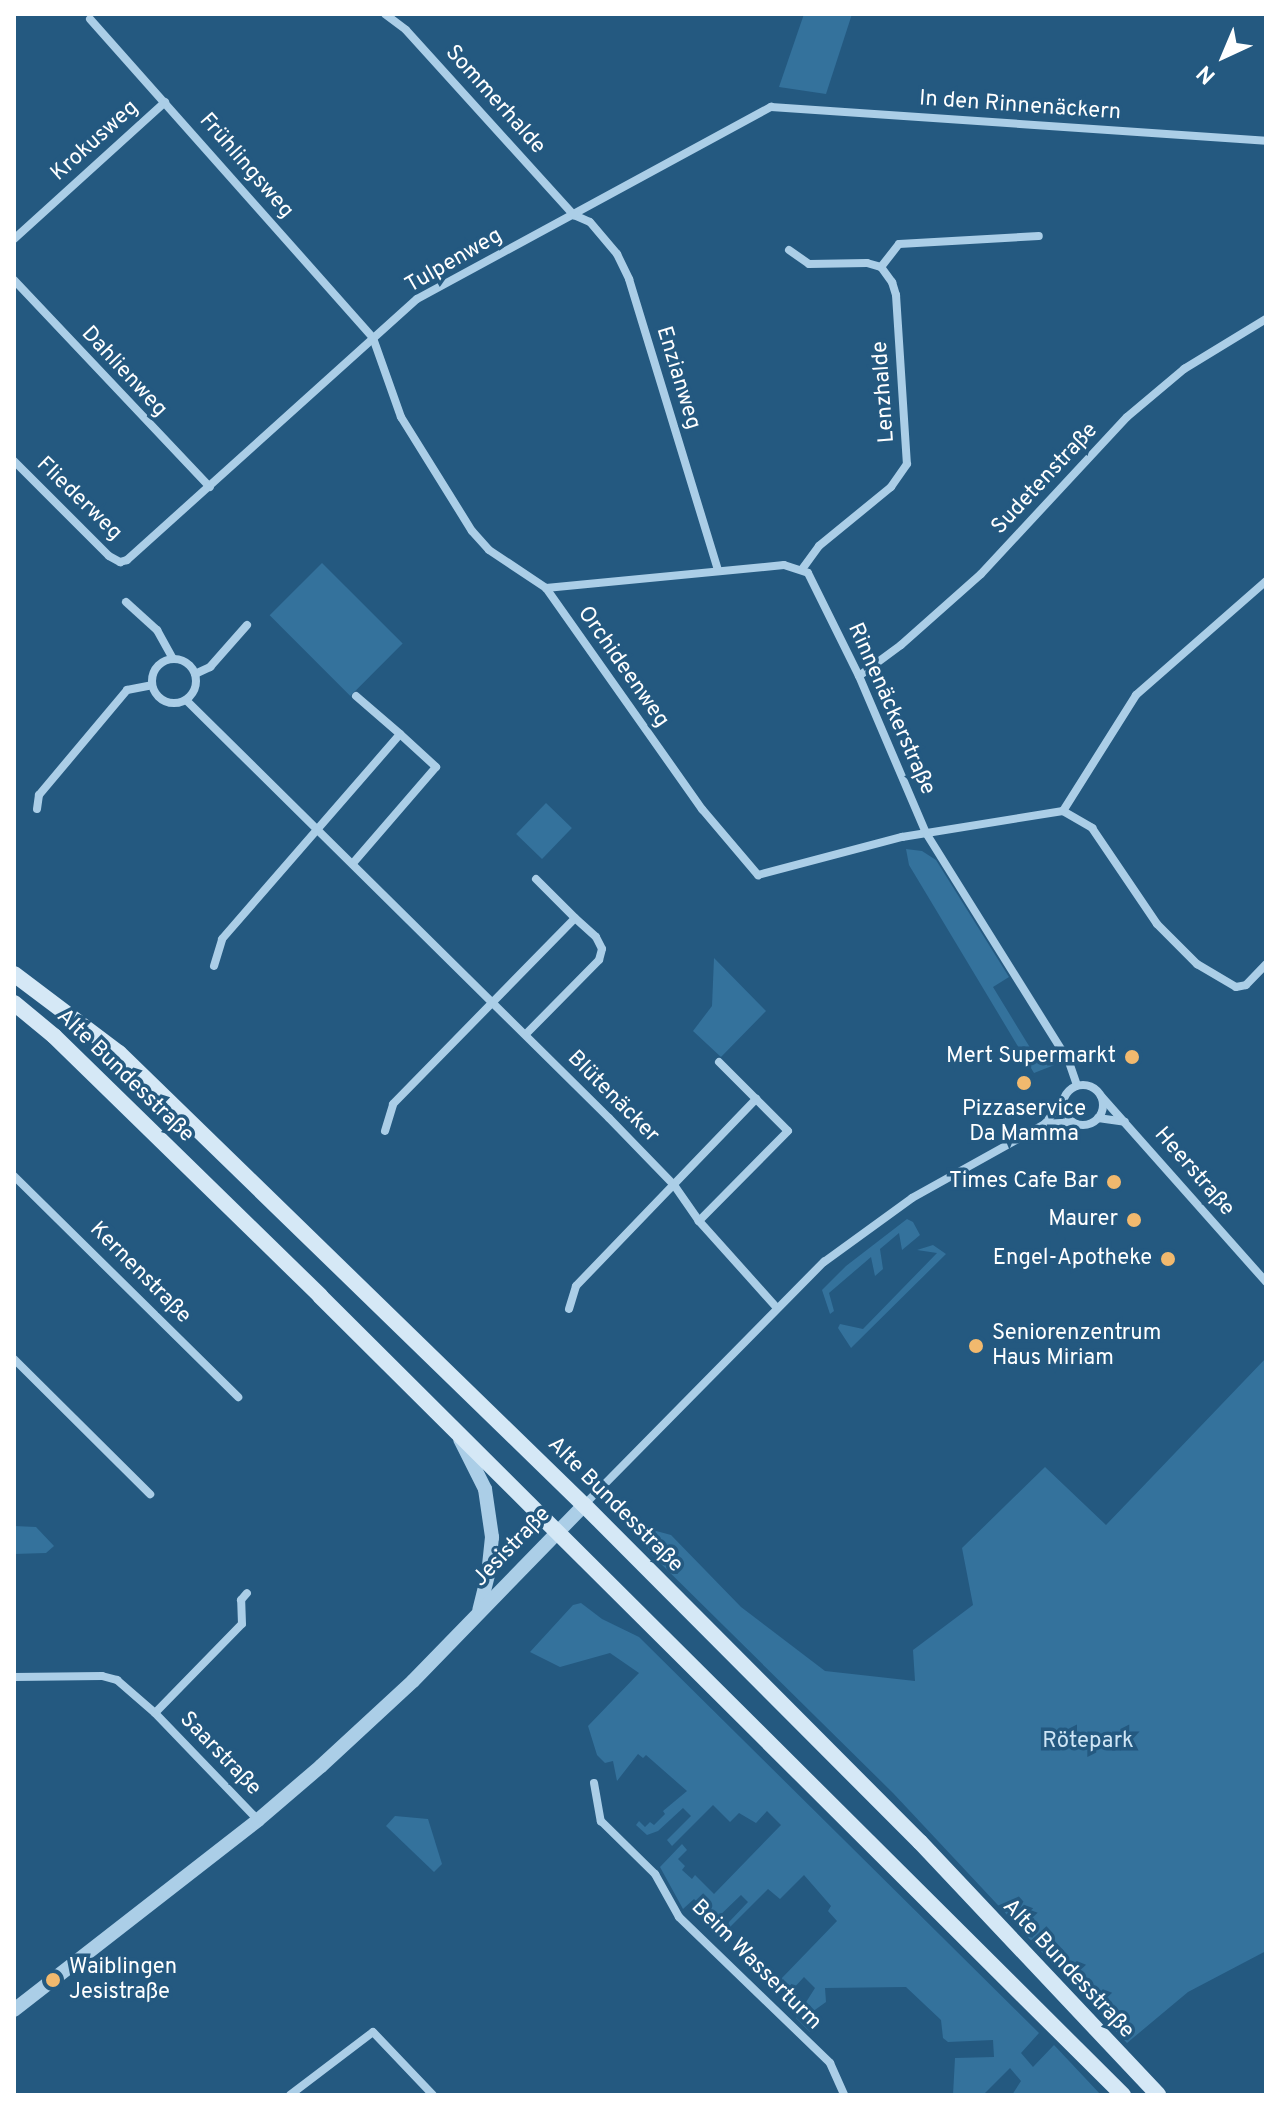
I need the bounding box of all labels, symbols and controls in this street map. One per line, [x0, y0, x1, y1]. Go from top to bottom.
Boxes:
north arrow [1184, 16, 1264, 96]
street label: Sommerhalde [439, 40, 551, 160]
text: N [1192, 58, 1222, 89]
street label: In den Rinnenäckern [918, 86, 1122, 126]
street label: Krokusweg [46, 95, 144, 187]
street label: Frühlingsweg [193, 108, 299, 224]
street label: Tulpenweg [401, 223, 507, 299]
street label: Dahlienweg [75, 321, 173, 423]
street label: Enzianweg [650, 323, 706, 433]
street label: Lenzhalde [867, 340, 901, 444]
street label: Sudetenstraße [987, 418, 1103, 540]
street label: Fliederweg [31, 452, 127, 546]
street label: Orchideenweg [571, 601, 675, 733]
street label: Rinnenäckerstraße [841, 619, 941, 799]
street label: Alte Bundesstraße [51, 1004, 199, 1148]
place label: Mert Supermarkt [946, 1044, 1116, 1070]
street label: Blütenäcker [561, 1045, 665, 1149]
marker: Mert Supermarkt [1123, 1048, 1141, 1066]
marker: Pizzaservice Da Mamma [1015, 1074, 1033, 1092]
place label: Pizzaservice Da Mamma [962, 1096, 1086, 1148]
street label: Heerstraße [1148, 1122, 1240, 1222]
place label: Times Cafe Bar [949, 1169, 1098, 1195]
marker: Times Cafe Bar [1105, 1173, 1123, 1191]
place label: Maurer [1048, 1207, 1118, 1233]
marker: Maurer [1125, 1211, 1143, 1229]
street label: Kernenstraße [84, 1217, 196, 1329]
place label: Engel-Apotheke [993, 1246, 1152, 1272]
marker: Engel-Apotheke [1159, 1250, 1177, 1268]
place label: Seniorenzentrum Haus Miriam [992, 1320, 1161, 1372]
marker: Seniorenzentrum Haus Miriam [967, 1337, 985, 1355]
street label: Alte Bundesstraße [542, 1432, 688, 1578]
street label: Jesistraße [468, 1502, 556, 1592]
street label: Saarstraße [174, 1707, 266, 1801]
park label: Rötepark [1042, 1729, 1134, 1755]
street label: Beim Wasserturm [685, 1894, 827, 2036]
street label: Alte Bundesstraße [997, 1894, 1139, 2044]
place label: Waiblingen Jesistraße [69, 1954, 177, 2006]
marker: Waiblingen Jesistraße [44, 1971, 62, 1989]

